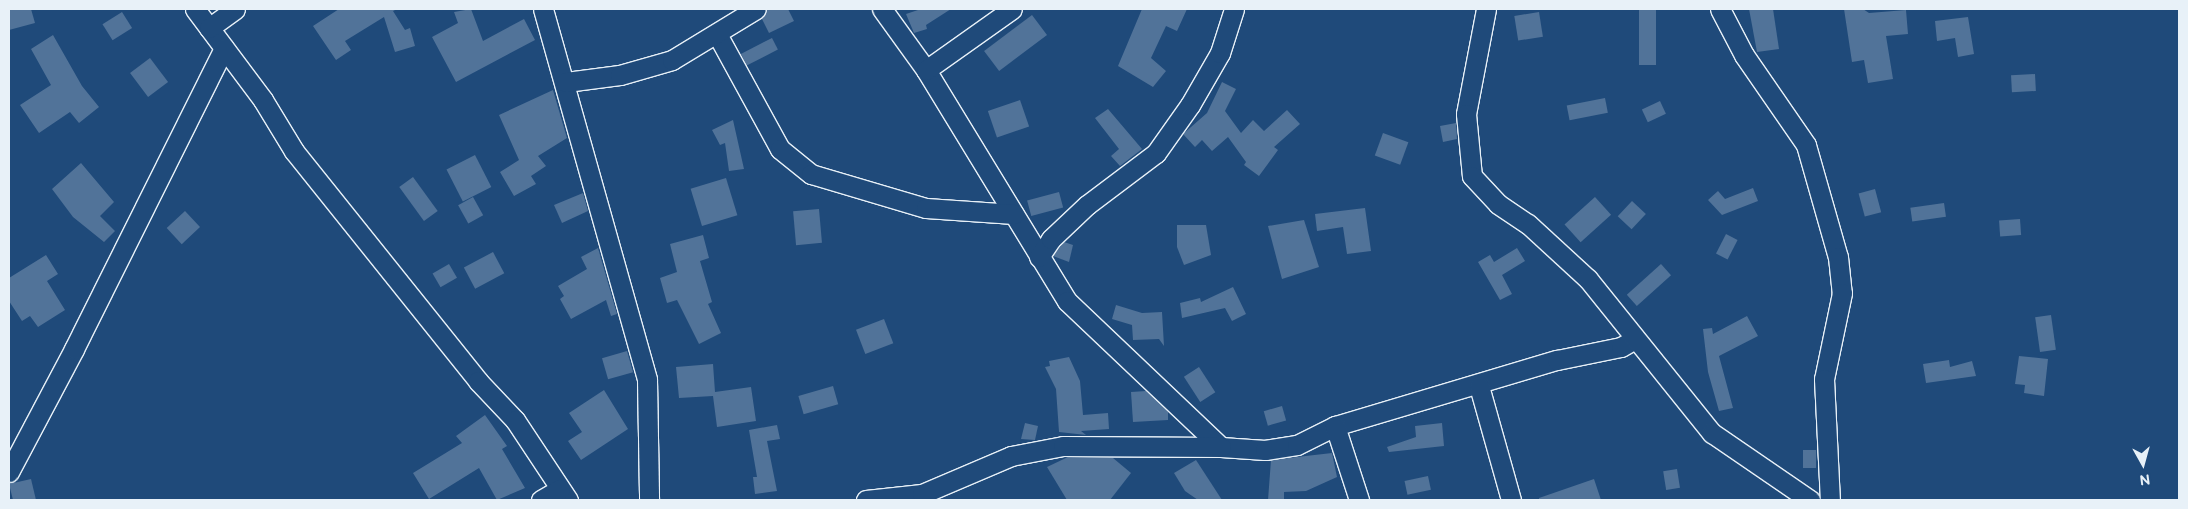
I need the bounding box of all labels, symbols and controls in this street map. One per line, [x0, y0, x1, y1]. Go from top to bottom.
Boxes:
north arrow [2118, 439, 2168, 489]
text: N [2139, 470, 2151, 488]

